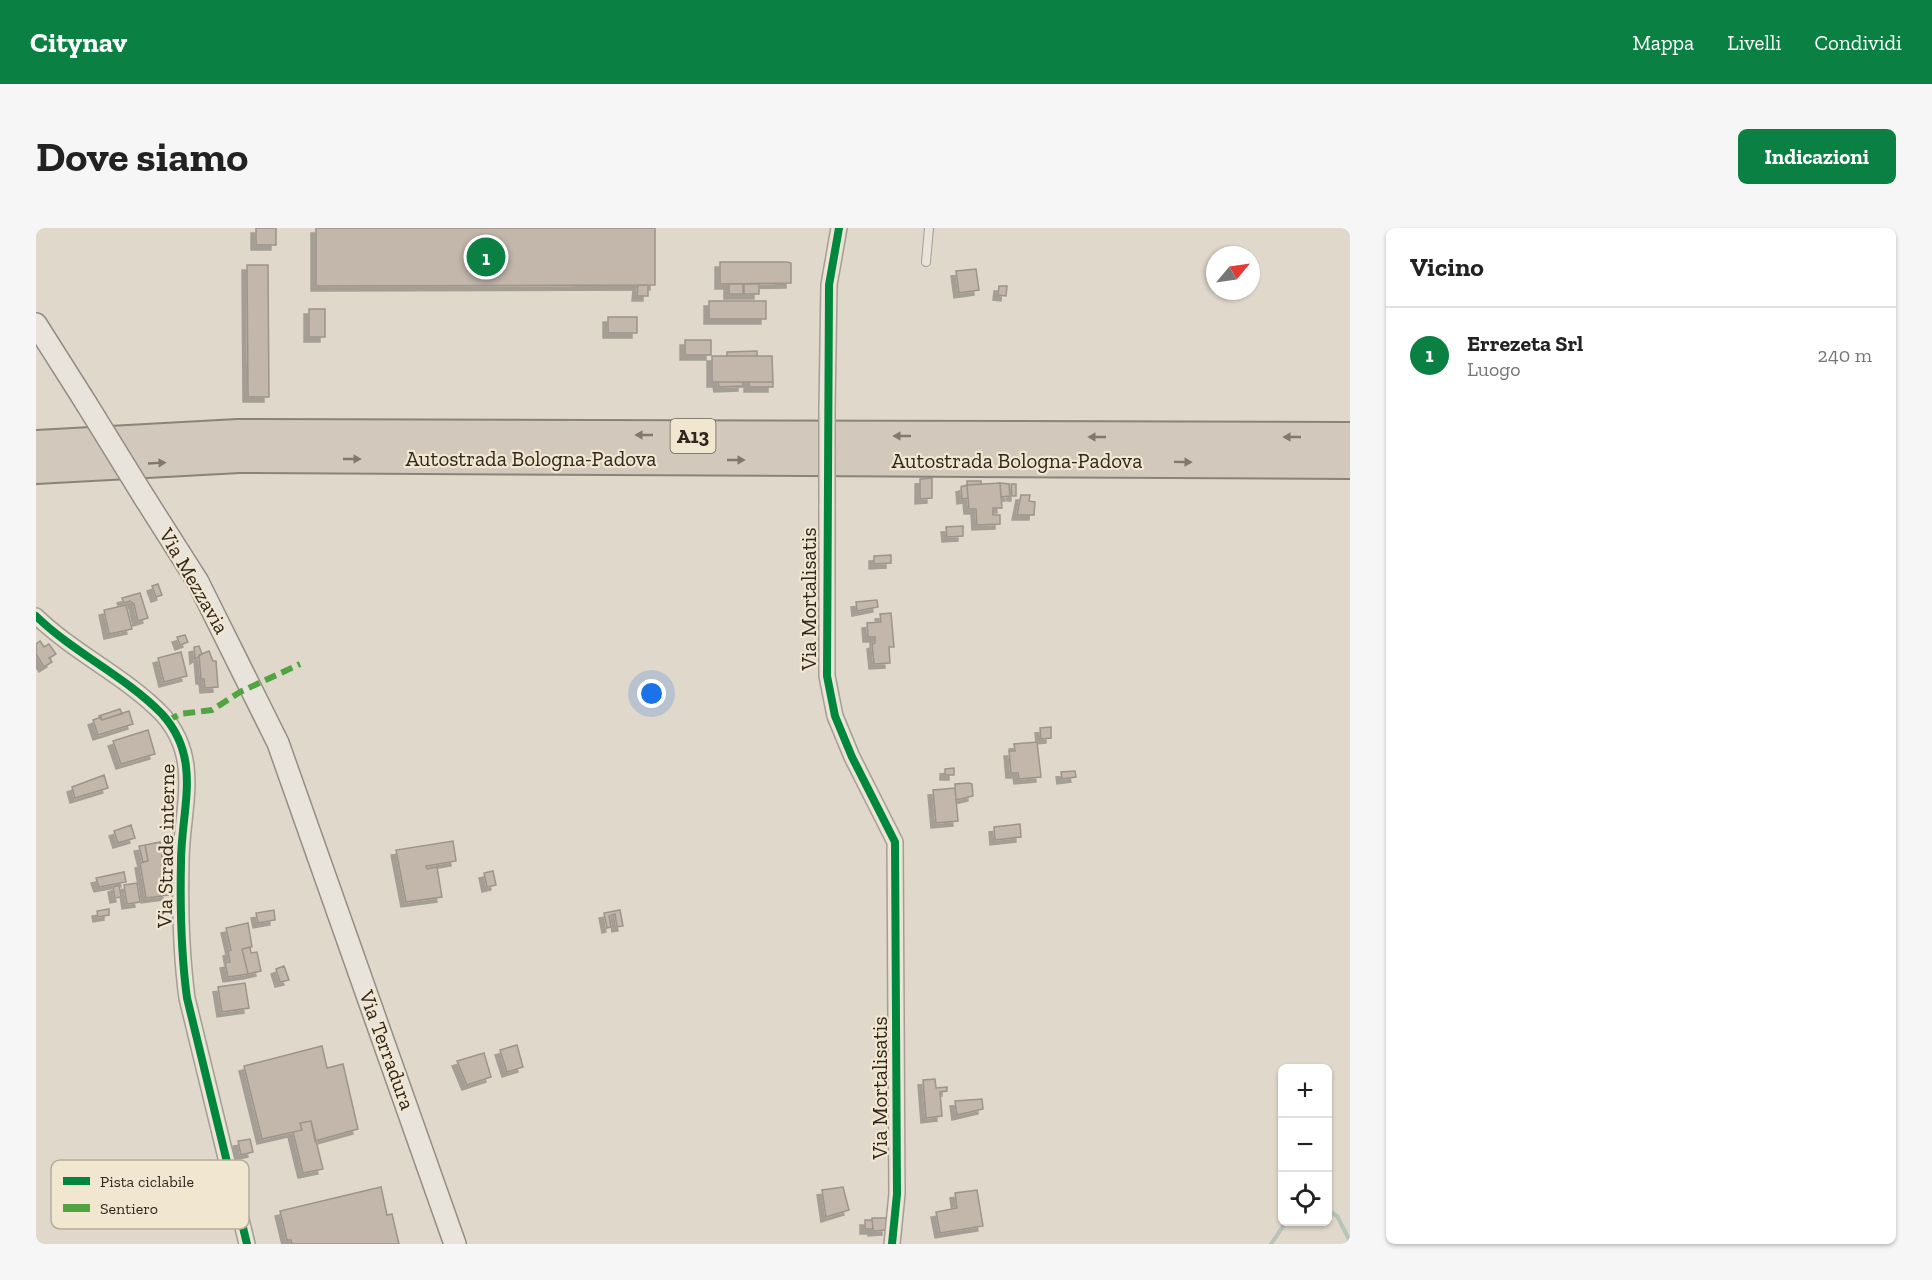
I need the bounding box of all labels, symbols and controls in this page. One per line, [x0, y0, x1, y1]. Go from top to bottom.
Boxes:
text: Citynav [30, 26, 127, 59]
text: Mappa [1632, 30, 1694, 55]
text: Livelli [1727, 30, 1782, 55]
text: Condividi [1815, 30, 1902, 55]
button: Indicazioni [1738, 129, 1896, 184]
text: Dove siamo [36, 131, 248, 182]
pin: 1 [466, 234, 506, 279]
north arrow [1206, 246, 1260, 300]
text: Vicino [1410, 251, 1484, 283]
text: Errezeta Srl [1467, 330, 1583, 357]
text: 1 [1425, 343, 1434, 367]
text: 240 m [1818, 343, 1872, 367]
text: Luogo [1467, 357, 1520, 381]
road number: A13 [670, 419, 716, 453]
one-way arrow [634, 430, 653, 440]
one-way arrow [892, 431, 911, 441]
one-way arrow [1087, 432, 1106, 442]
one-way arrow [1282, 432, 1301, 442]
street label: Autostrada Bologna-Padova [406, 446, 656, 471]
street label: Autostrada Bologna-Padova [892, 448, 1142, 473]
one-way arrow [343, 454, 362, 464]
one-way arrow [727, 455, 746, 465]
one-way arrow [1174, 457, 1193, 467]
one-way arrow [148, 458, 167, 467]
street label: Via Mezzavia [154, 523, 235, 638]
street label: Via Mortalisatis [796, 527, 821, 672]
your location [637, 679, 666, 708]
street label: Via Strade interne [152, 763, 179, 929]
street label: Via Terradura [354, 986, 421, 1113]
street label: Via Mortalisatis [867, 1016, 892, 1161]
map controls [1278, 1064, 1332, 1226]
button: + [1278, 1064, 1332, 1118]
button: − [1278, 1118, 1332, 1172]
legend [51, 1160, 249, 1229]
text: Pista ciclabile [100, 1172, 194, 1191]
button: locate [1278, 1172, 1332, 1226]
text: Sentiero [100, 1199, 158, 1218]

